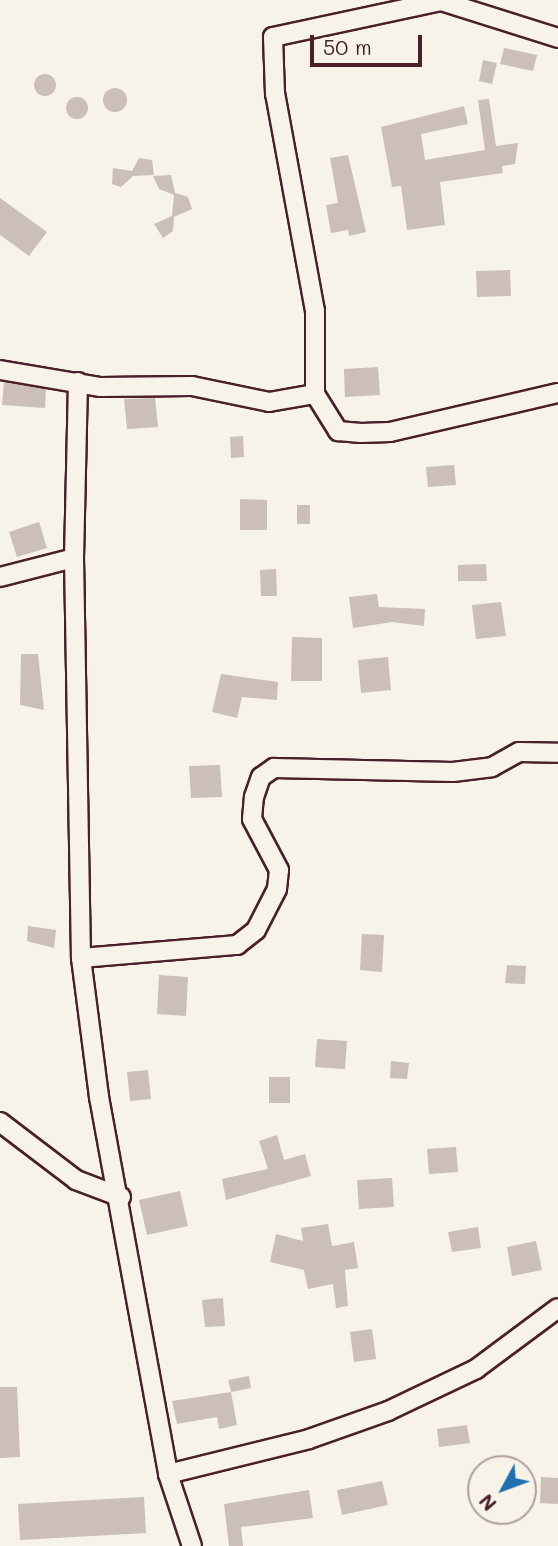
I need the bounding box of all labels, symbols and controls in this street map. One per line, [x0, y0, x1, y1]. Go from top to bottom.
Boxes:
scale bar [313, 21, 425, 65]
text: 50 m [323, 33, 372, 60]
north arrow [467, 1455, 537, 1525]
text: N [473, 1489, 501, 1516]

